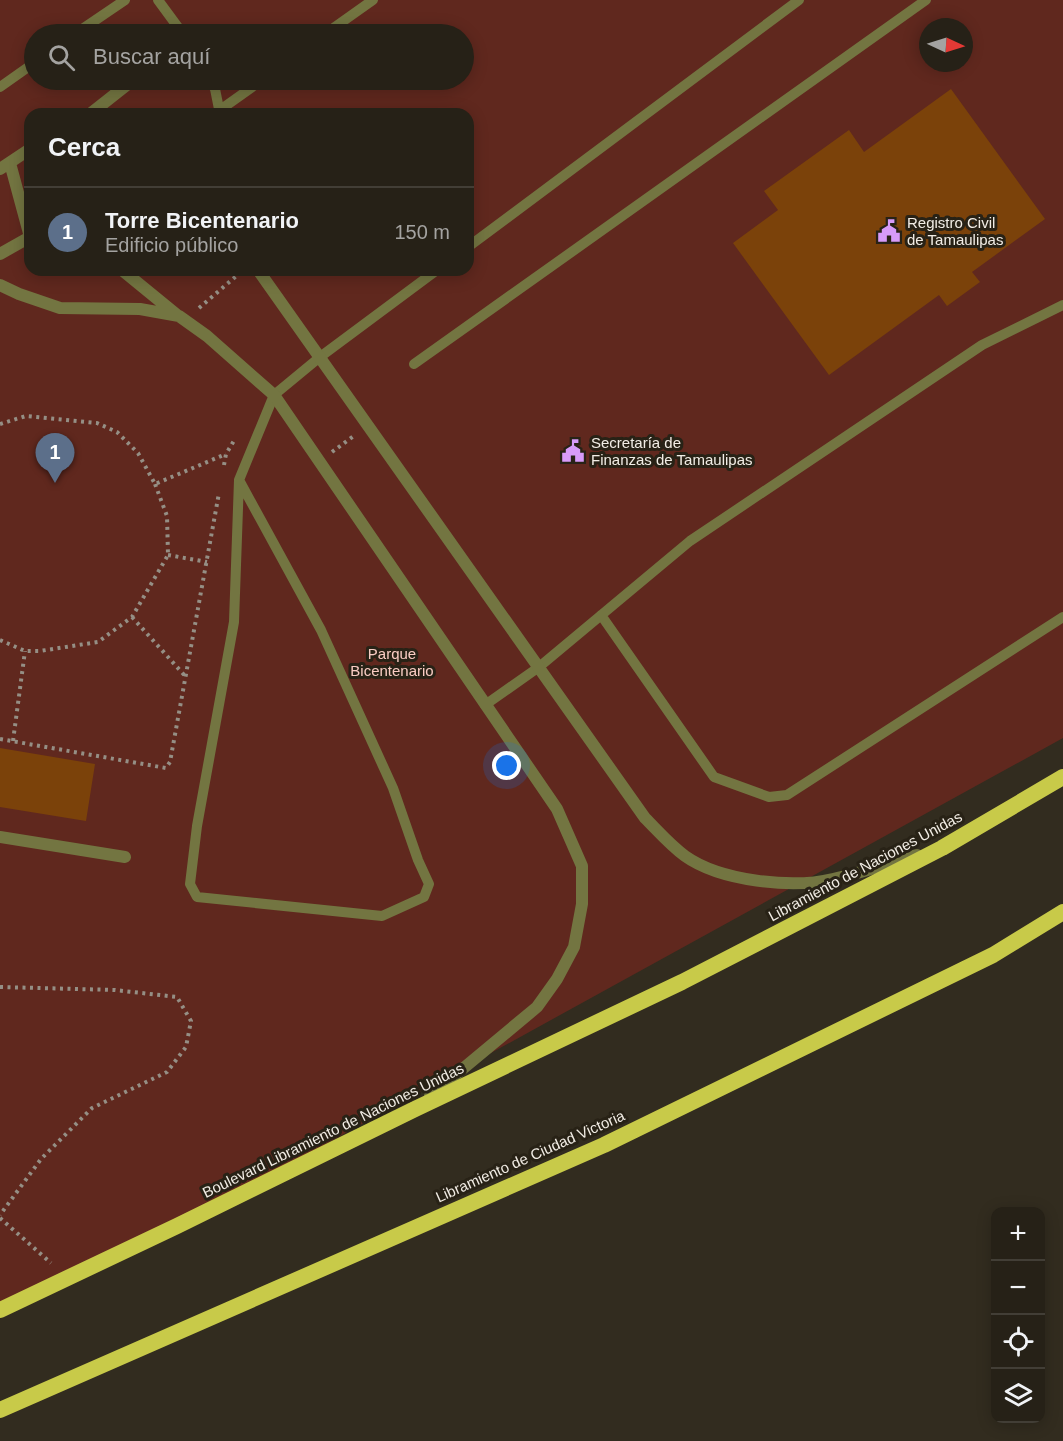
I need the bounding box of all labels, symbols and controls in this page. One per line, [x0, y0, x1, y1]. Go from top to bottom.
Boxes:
north arrow [919, 18, 973, 72]
search box [24, 24, 474, 90]
icon: search [45, 41, 78, 74]
text: Buscar aquí [93, 44, 210, 69]
text: Cerca [48, 132, 120, 162]
text: Torre Bicentenario [105, 208, 299, 233]
place label: Registro Civil de Tamaulipas [907, 214, 1003, 248]
public building icon: Registro Civil de Tamaulipas [876, 218, 902, 244]
text: 1 [62, 221, 73, 243]
text: 150 m [394, 221, 450, 243]
text: Edificio público [105, 234, 238, 256]
pin: 1 [36, 434, 74, 483]
place label: Secretaría de Finanzas de Tamaulipas [591, 434, 752, 468]
public building icon: Secretaría de Finanzas de Tamaulipas [560, 438, 586, 464]
park label: Parque Bicentenario [350, 645, 434, 679]
your location [492, 751, 521, 780]
street label: Libramiento de Naciones Unidas [765, 808, 965, 924]
street label: Boulevard Libramiento de Naciones Unidas [200, 1059, 466, 1201]
street label: Libramiento de Ciudad Victoria [433, 1106, 628, 1205]
map controls [991, 1207, 1045, 1423]
button: + [991, 1207, 1045, 1261]
button: − [991, 1261, 1045, 1315]
button: locate [991, 1315, 1045, 1369]
button: layers [991, 1369, 1045, 1423]

